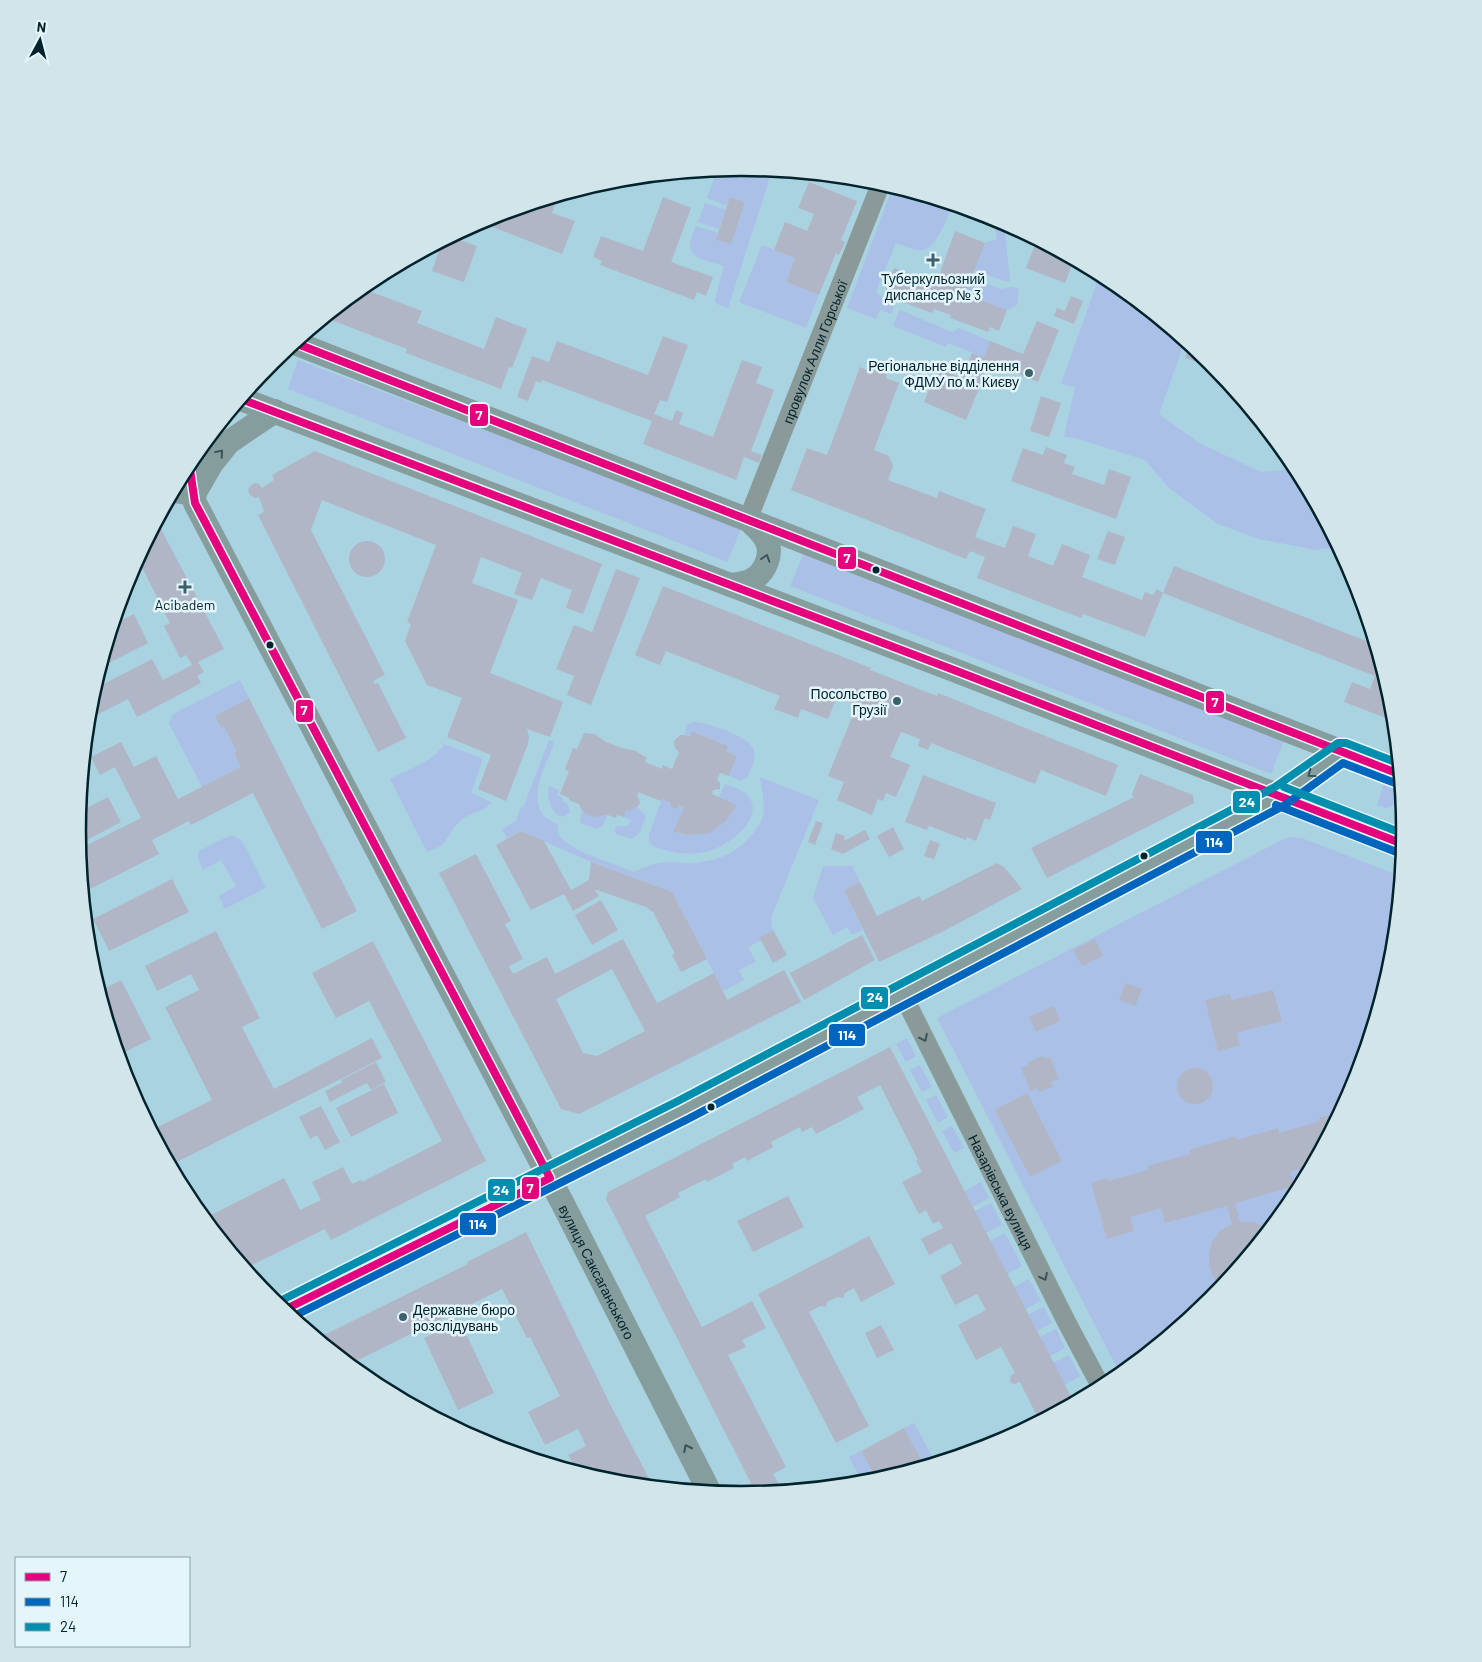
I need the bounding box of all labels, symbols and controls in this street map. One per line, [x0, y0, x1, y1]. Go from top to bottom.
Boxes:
north arrow [15, 15, 65, 65]
text: N [36, 18, 47, 36]
marker: Туберкульозний диспансер № 3 [926, 253, 940, 267]
place label: Туберкульозний диспансер № 3 [881, 270, 985, 303]
street label: провулок Алли Горської [778, 277, 850, 426]
place label: Регіональне відділення ФДМУ по м. Києву [868, 357, 1019, 390]
marker: Регіональне відділення ФДМУ по м. Києву [1023, 367, 1035, 379]
line badge: 7 [469, 403, 489, 427]
text: 7 [476, 406, 483, 423]
one-way arrow [215, 450, 223, 459]
line badge: 7 [837, 546, 857, 570]
text: 7 [844, 549, 851, 566]
one-way arrow [761, 555, 771, 563]
unlabelled marker [871, 565, 881, 575]
marker: Acibadem [178, 580, 192, 594]
place label: Acibadem [155, 596, 215, 613]
unlabelled marker [265, 640, 275, 650]
place label: Посольство Грузії [811, 685, 887, 718]
line badge: 7 [1205, 690, 1225, 714]
text: 7 [1212, 693, 1219, 710]
marker: Посольство Грузії [891, 695, 903, 707]
line badge: 7 [295, 699, 314, 723]
text: 7 [301, 701, 308, 718]
one-way arrow [1307, 768, 1317, 777]
line badge: 24 [1232, 790, 1261, 814]
text: 24 [1239, 793, 1255, 810]
line badge: 114 [1195, 830, 1233, 854]
text: 114 [1205, 833, 1223, 850]
unlabelled marker [1139, 851, 1149, 861]
line badge: 24 [860, 986, 889, 1010]
text: 24 [867, 988, 883, 1005]
line badge: 114 [828, 1023, 866, 1047]
text: 114 [838, 1026, 856, 1043]
one-way arrow [918, 1033, 928, 1042]
unlabelled marker [706, 1102, 716, 1112]
street label: Назарівська вулиця [965, 1131, 1037, 1252]
line badge: 7 [521, 1176, 540, 1200]
line badge: 24 [487, 1178, 516, 1202]
text: 7 [527, 1179, 534, 1196]
text: 24 [493, 1181, 509, 1198]
street label: вулиця Саксаганського [556, 1201, 639, 1342]
line badge: 114 [459, 1212, 497, 1236]
text: 114 [469, 1215, 487, 1232]
one-way arrow [1038, 1272, 1048, 1281]
place label: Державне бюро розслідувань [413, 1301, 515, 1334]
marker: Державне бюро розслідувань [397, 1311, 409, 1323]
one-way arrow [683, 1444, 693, 1453]
legend [15, 1557, 190, 1647]
text: 7 [60, 1567, 67, 1585]
text: 114 [60, 1592, 79, 1610]
text: 24 [60, 1617, 76, 1635]

